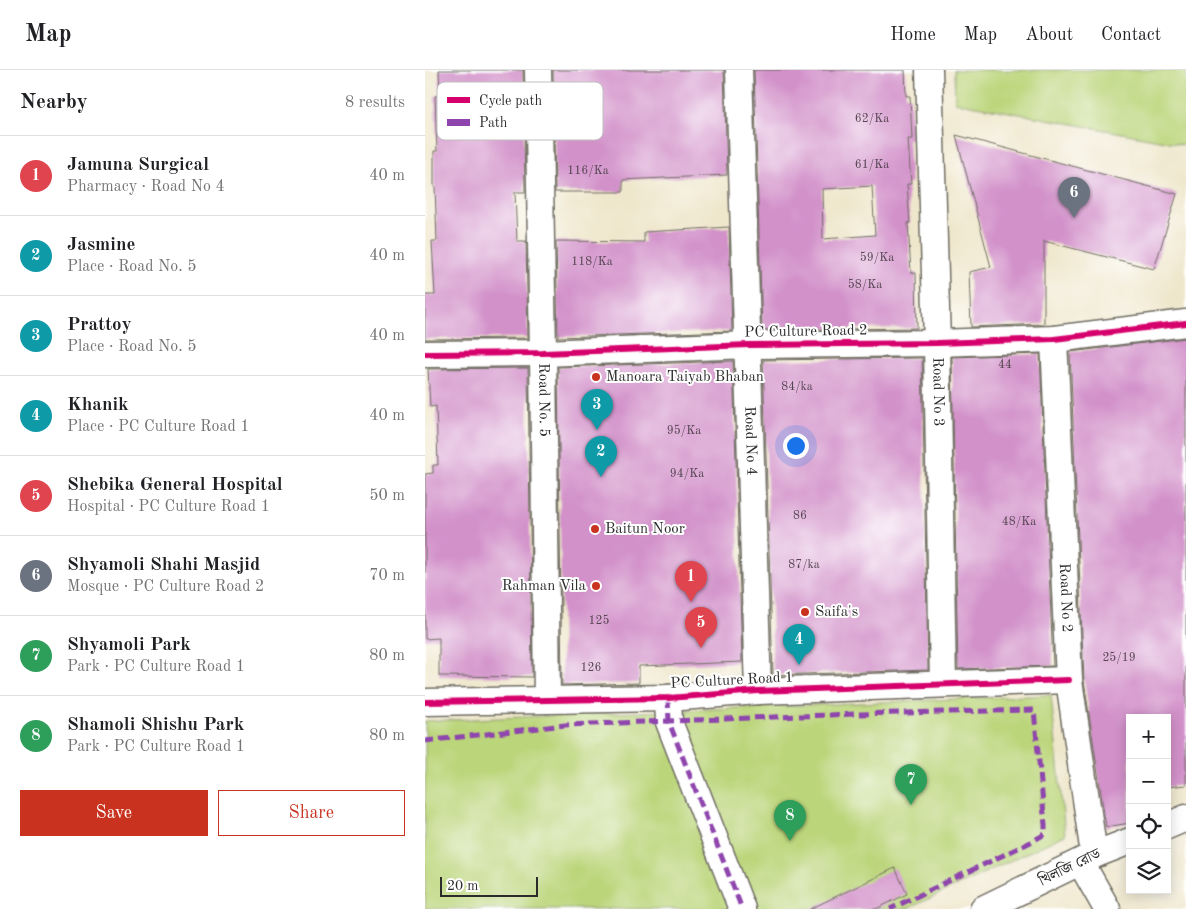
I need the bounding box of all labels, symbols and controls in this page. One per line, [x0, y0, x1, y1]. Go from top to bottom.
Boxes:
text: Map [25, 23, 72, 47]
text: Home [890, 26, 936, 44]
text: Map [964, 26, 997, 44]
text: About [1025, 26, 1073, 44]
text: Contact [1101, 26, 1161, 44]
legend [437, 82, 603, 140]
text: Nearby [20, 92, 88, 113]
text: Cycle path [479, 94, 542, 108]
text: 8 results [345, 95, 405, 111]
house number: 62/Ka [855, 113, 889, 125]
text: Path [479, 116, 508, 130]
text: Jamuna Surgical [67, 156, 209, 175]
house number: 61/Ka [855, 159, 889, 171]
house number: 116/Ka [567, 165, 609, 177]
text: 1 [31, 168, 41, 184]
text: 40 m [369, 168, 405, 184]
pin: 6 [1058, 177, 1090, 218]
text: Pharmacy · Road No 4 [67, 179, 225, 195]
text: Jasmine [67, 236, 135, 255]
text: 2 [31, 248, 41, 264]
text: 40 m [369, 248, 405, 264]
house number: 59/Ka [860, 251, 894, 264]
house number: 118/Ka [571, 256, 613, 268]
text: Place · Road No. 5 [67, 259, 197, 275]
house number: 58/Ka [848, 278, 882, 291]
text: Prattoy [67, 316, 132, 335]
street label: PC Culture Road 2 [744, 323, 868, 341]
text: 3 [31, 328, 41, 344]
text: 40 m [369, 328, 405, 344]
text: Place · Road No. 5 [67, 339, 197, 355]
street label: Road No 3 [930, 357, 946, 427]
house number: 44 [998, 359, 1012, 371]
street label: Road No. 5 [536, 363, 551, 437]
place label: Manoara Taiyab Bhaban [606, 370, 764, 385]
marker: Manoara Taiyab Bhaban [590, 371, 602, 383]
house number: 84/ka [781, 381, 813, 393]
pin: 3 [581, 389, 613, 430]
text: Khanik [67, 396, 129, 415]
street label: Road No 4 [742, 406, 759, 476]
text: 4 [31, 408, 41, 424]
text: 40 m [369, 408, 405, 424]
text: Place · PC Culture Road 1 [67, 419, 250, 435]
house number: 95/Ka [667, 424, 701, 437]
your location [783, 433, 809, 459]
pin: 2 [585, 436, 617, 477]
house number: 94/Ka [670, 468, 704, 480]
text: Shebika General Hospital [67, 476, 283, 495]
text: 5 [31, 488, 41, 504]
text: 50 m [369, 488, 405, 504]
text: Hospital · PC Culture Road 1 [67, 499, 270, 515]
house number: 86 [793, 510, 807, 522]
house number: 48/Ka [1002, 516, 1036, 528]
place label: Baitun Noor [605, 522, 685, 537]
marker: Baitun Noor [589, 523, 601, 535]
text: Shyamoli Shahi Masjid [67, 556, 260, 575]
house number: 87/ka [788, 559, 820, 571]
pin: 1 [675, 561, 707, 602]
street label: Road No 2 [1056, 563, 1074, 633]
text: 6 [31, 568, 41, 584]
text: 70 m [369, 568, 405, 584]
text: Mosque · PC Culture Road 2 [67, 579, 264, 595]
place label: Rahman Vila [502, 579, 587, 594]
marker: Rahman Vila [590, 580, 602, 592]
place label: Saifa's [815, 605, 858, 620]
marker: Saifa's [799, 606, 811, 618]
pin: 5 [685, 607, 717, 648]
house number: 125 [589, 614, 609, 627]
pin: 4 [783, 624, 815, 665]
text: Shyamoli Park [67, 636, 191, 655]
text: 7 [31, 648, 41, 664]
text: 80 m [369, 648, 405, 664]
house number: 25/19 [1102, 651, 1136, 664]
text: Park · PC Culture Road 1 [67, 659, 245, 675]
house number: 126 [581, 662, 601, 674]
street label: PC Culture Road 1 [670, 670, 794, 692]
map controls [1126, 714, 1171, 894]
button: + [1126, 714, 1171, 759]
text: Shamoli Shishu Park [67, 716, 244, 735]
text: 8 [31, 728, 41, 744]
text: 80 m [369, 728, 405, 744]
text: Park · PC Culture Road 1 [67, 739, 245, 755]
button: − [1126, 759, 1171, 804]
pin: 7 [895, 764, 927, 805]
button: Save [20, 790, 208, 836]
button: Share [218, 790, 405, 836]
pin: 8 [774, 800, 806, 841]
button: locate [1126, 804, 1171, 849]
street label: খিলজি রোড [1035, 845, 1104, 890]
button: layers [1126, 849, 1171, 894]
scale bar [440, 874, 537, 897]
text: 20 m [447, 879, 478, 893]

